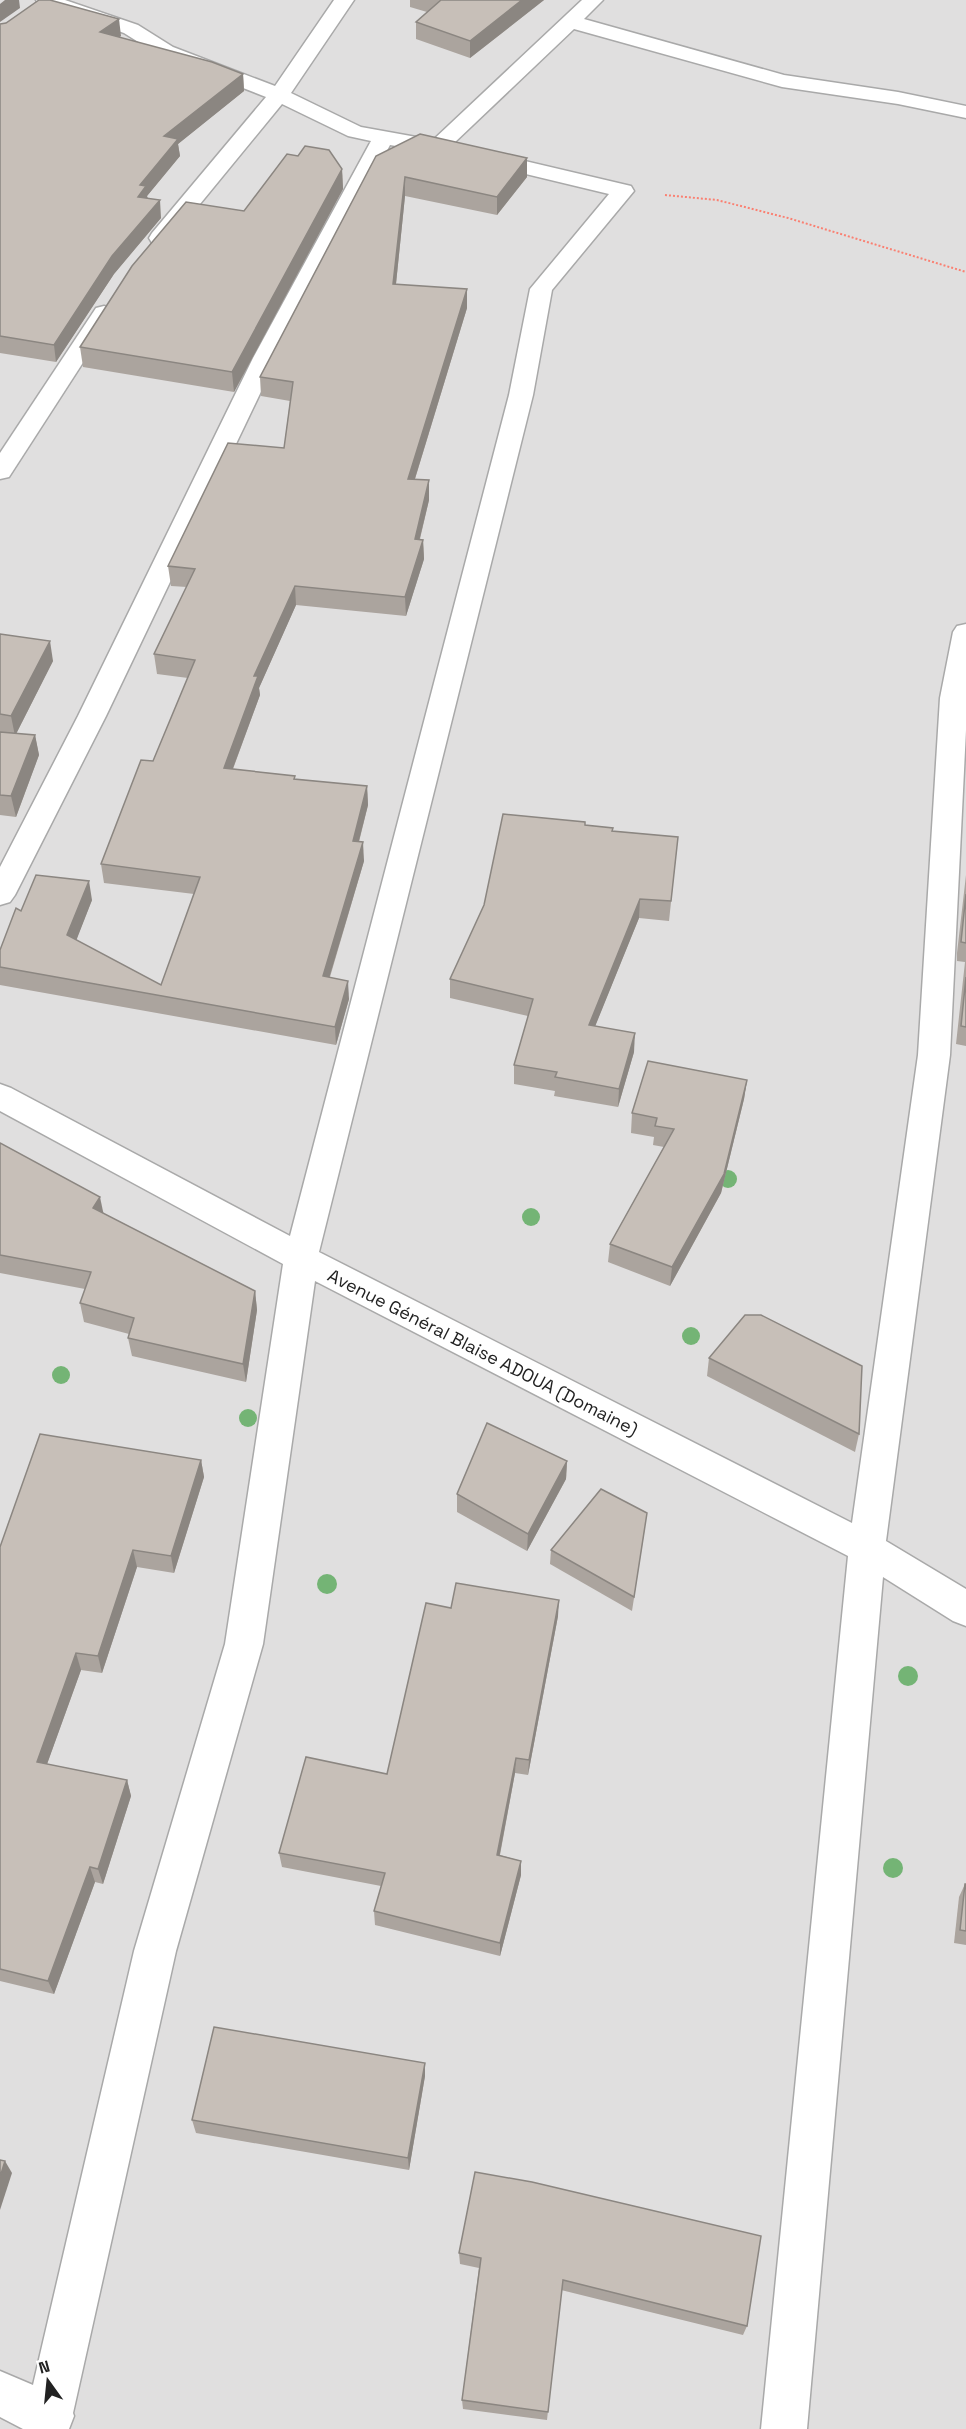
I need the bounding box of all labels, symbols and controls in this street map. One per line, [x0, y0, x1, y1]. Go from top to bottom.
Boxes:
street label: Avenue Général Blaise ADOUA (Domaine) [324, 1263, 642, 1441]
north arrow [18, 2351, 78, 2411]
text: N [36, 2355, 52, 2379]

